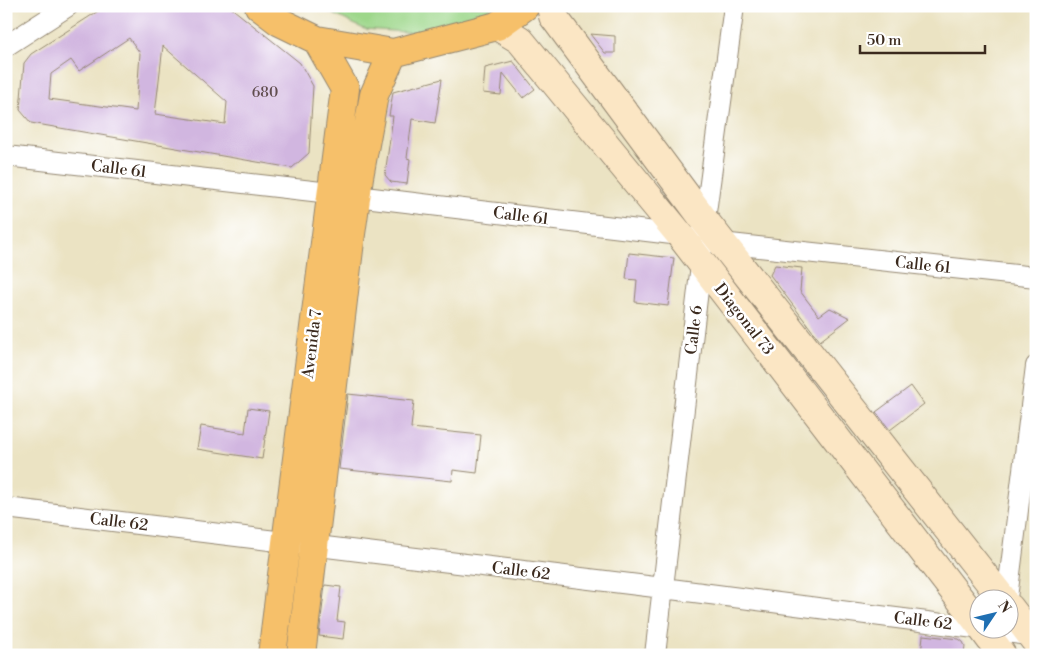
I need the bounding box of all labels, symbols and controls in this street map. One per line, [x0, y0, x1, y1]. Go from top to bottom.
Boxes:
scale bar [860, 22, 984, 54]
text: 50 m [867, 31, 901, 50]
house number: 680 [252, 84, 278, 102]
street label: Calle 61 [90, 156, 148, 182]
street label: Calle 61 [492, 203, 550, 229]
street label: Calle 61 [894, 252, 952, 278]
street label: Diagonal 73 [710, 279, 778, 359]
street label: Calle 6 [681, 304, 707, 356]
street label: Avenida 7 [298, 308, 326, 381]
street label: Calle 62 [89, 508, 149, 536]
street label: Calle 62 [491, 557, 551, 585]
north arrow [970, 588, 1020, 638]
text: N [993, 597, 1014, 617]
street label: Calle 62 [893, 607, 953, 635]

